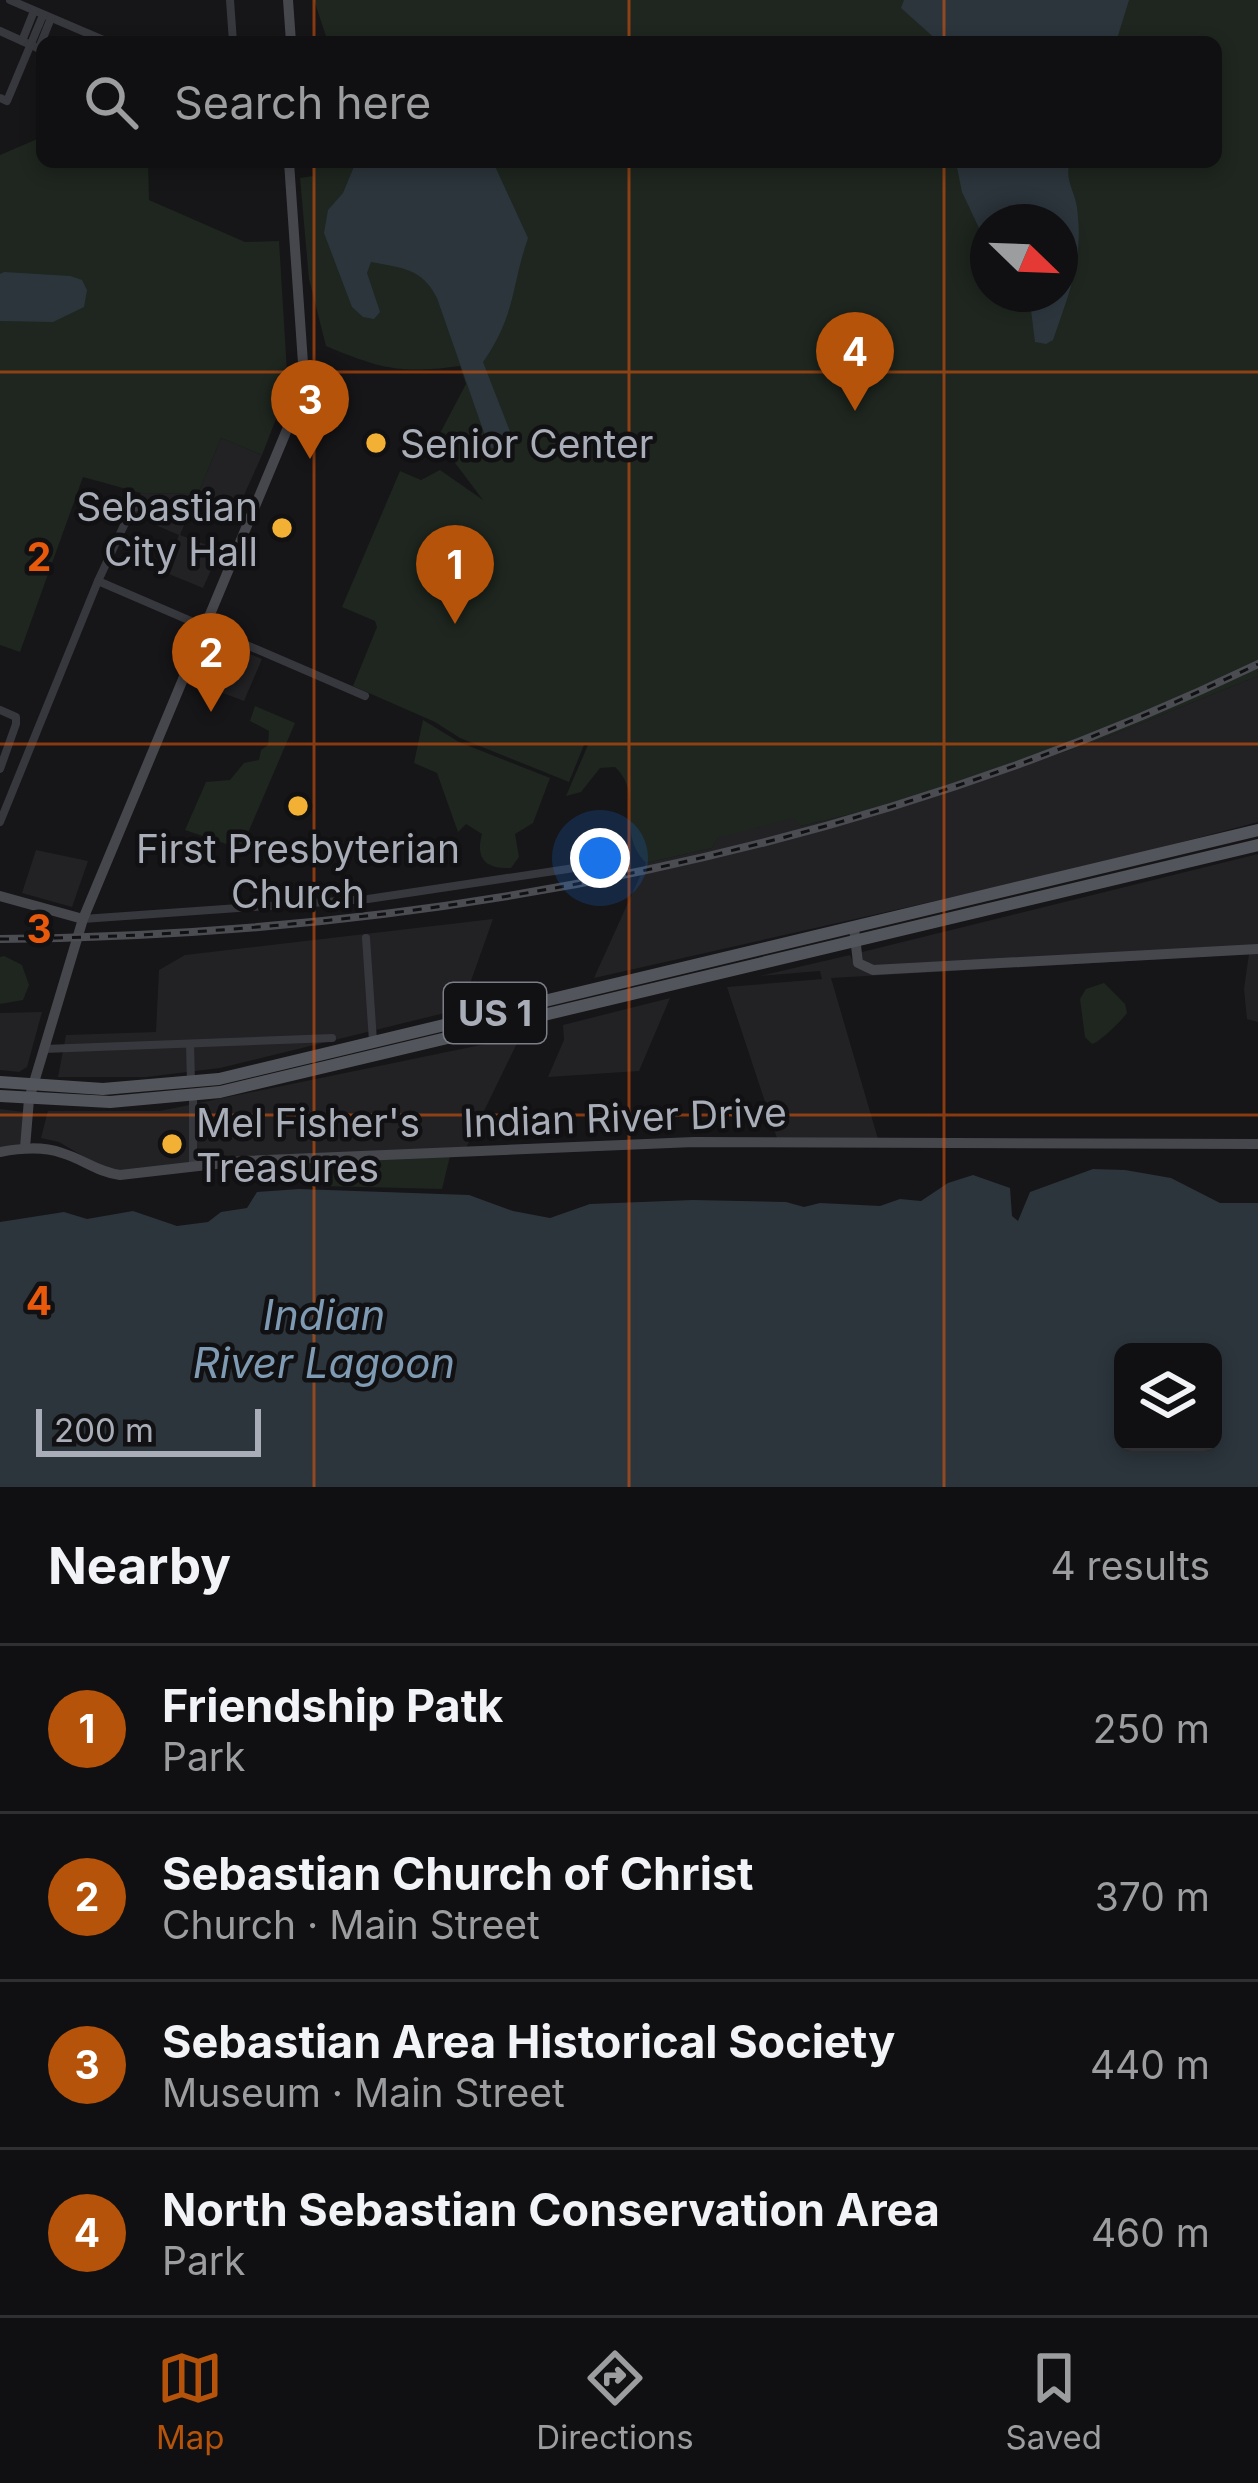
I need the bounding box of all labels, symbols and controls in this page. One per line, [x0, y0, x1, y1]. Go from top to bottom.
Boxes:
search box [36, 36, 1222, 168]
icon: search [78, 69, 144, 135]
text: Search here [174, 75, 431, 130]
north arrow [970, 204, 1078, 312]
pin: 4 [816, 312, 894, 411]
pin: 3 [271, 360, 349, 459]
place label: Senior Center [400, 420, 653, 467]
marker: Senior Center [363, 430, 389, 456]
place label: Sebastian City Hall [76, 483, 258, 575]
marker: Sebastian City Hall [269, 515, 295, 541]
pin: 1 [416, 525, 494, 624]
text: 2 [27, 533, 51, 580]
pin: 2 [172, 613, 250, 712]
marker: First Presbyterian Church [285, 793, 311, 819]
place label: First Presbyterian Church [136, 825, 460, 917]
your location [570, 828, 630, 888]
text: 3 [26, 905, 52, 952]
road number: US 1 [444, 983, 546, 1043]
street label: Indian River Drive [462, 1088, 788, 1146]
place label: Mel Fisher's Treasures [196, 1099, 420, 1191]
marker: Mel Fisher's Treasures [159, 1131, 185, 1157]
text: 4 [26, 1277, 52, 1324]
water label: Indian River Lagoon [193, 1289, 455, 1388]
map controls [1114, 1343, 1222, 1451]
button: layers [1114, 1343, 1222, 1451]
scale bar [36, 1403, 261, 1456]
text: 200 m [54, 1410, 154, 1450]
text: Nearby [48, 1535, 231, 1596]
text: 4 results [1050, 1542, 1210, 1589]
text: Friendship Patk [162, 1678, 503, 1733]
text: 1 [79, 1705, 95, 1752]
text: 250 m [1093, 1705, 1210, 1752]
text: Park [162, 1733, 246, 1780]
text: Sebastian Church of Christ [162, 1846, 754, 1901]
text: 2 [75, 1873, 99, 1920]
text: 370 m [1095, 1873, 1210, 1920]
text: Church · Main Street [162, 1901, 540, 1948]
text: Sebastian Area Historical Society [162, 2014, 895, 2069]
text: 3 [74, 2041, 100, 2088]
text: 440 m [1090, 2041, 1210, 2088]
text: Museum · Main Street [162, 2069, 565, 2116]
text: North Sebastian Conservation Area [162, 2182, 940, 2237]
text: 4 [74, 2209, 100, 2256]
text: 460 m [1091, 2209, 1210, 2256]
text: Park [162, 2237, 246, 2284]
tab: Map [156, 2345, 224, 2457]
tab: Directions [536, 2345, 694, 2457]
tab: Saved [1005, 2345, 1102, 2457]

